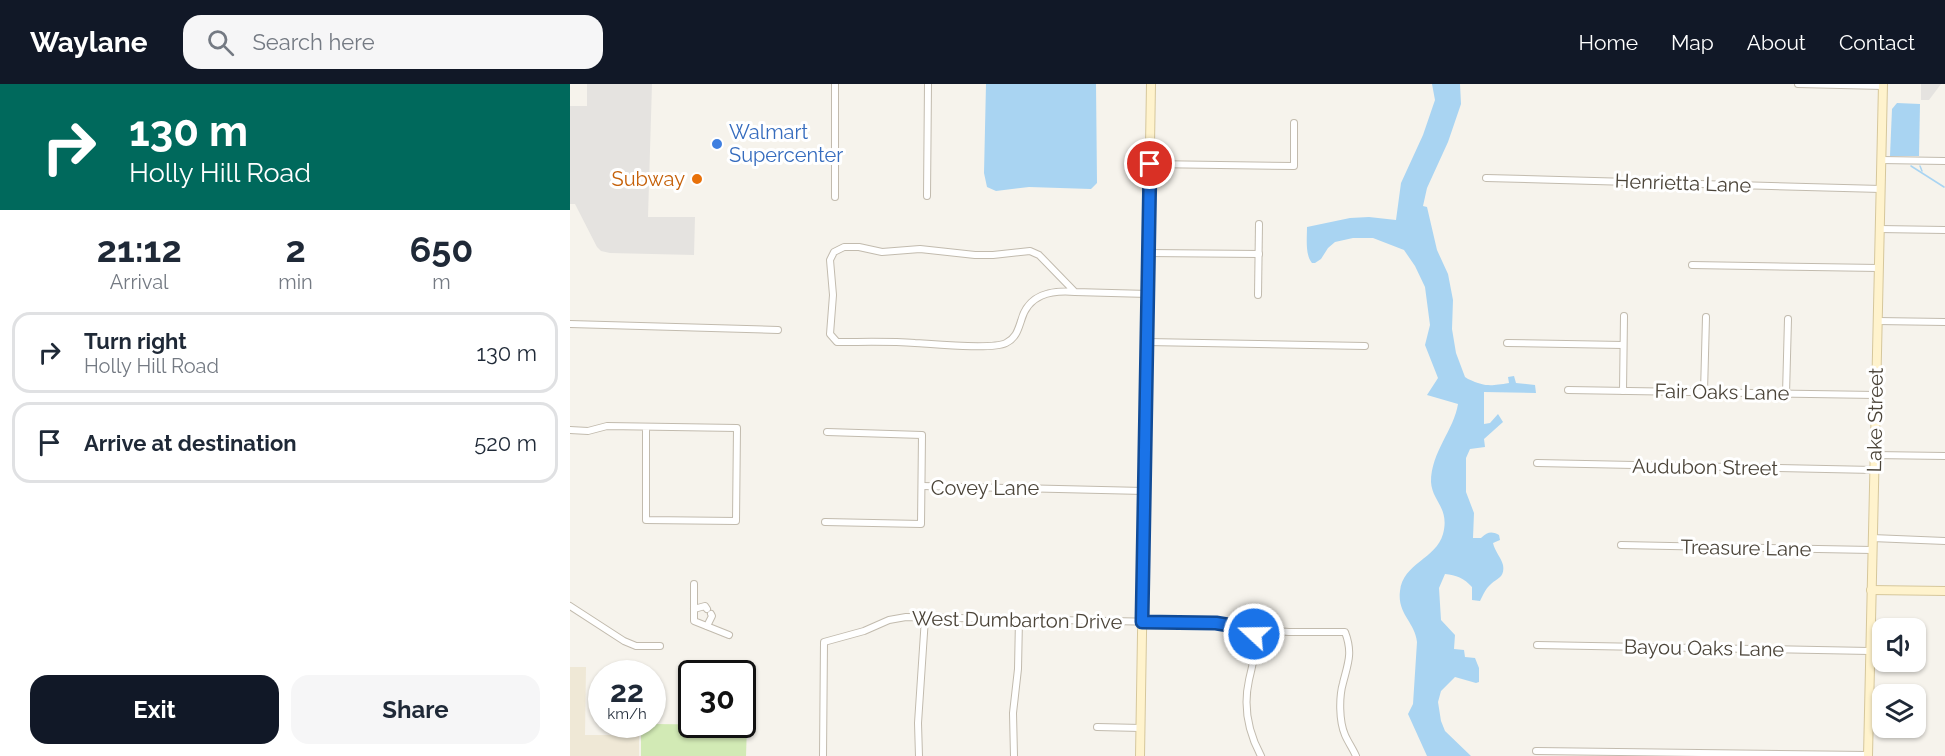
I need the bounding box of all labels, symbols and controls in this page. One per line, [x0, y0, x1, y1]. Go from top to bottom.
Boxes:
search box [183, 15, 603, 69]
text: Waylane [30, 26, 147, 59]
icon: search [204, 26, 237, 59]
text: Search here [252, 29, 375, 55]
text: Home [1579, 30, 1638, 55]
text: Map [1671, 30, 1714, 55]
text: About [1747, 30, 1806, 55]
text: Contact [1839, 30, 1915, 55]
text: 130 m [129, 107, 248, 156]
icon: right [30, 108, 108, 186]
place label: Walmart Supercenter [729, 120, 843, 167]
marker: Walmart Supercenter [710, 137, 724, 151]
pin [1124, 138, 1175, 189]
icon: arrive [1133, 147, 1166, 180]
text: Holly Hill Road [129, 157, 311, 188]
place label: Subway [612, 167, 685, 191]
street label: Henrietta Lane [1614, 169, 1752, 197]
marker: Subway [690, 172, 704, 186]
text: 21:12 [97, 228, 182, 270]
text: 2 [285, 228, 306, 270]
text: 650 [409, 228, 473, 270]
text: Arrival [110, 270, 169, 294]
text: min [278, 270, 313, 294]
text: m [432, 270, 451, 294]
text: Turn right [84, 328, 187, 354]
icon: right [33, 336, 66, 369]
text: 130 m [477, 340, 537, 366]
text: Holly Hill Road [84, 354, 219, 378]
street label: Lake Street [1862, 367, 1888, 473]
street label: Fair Oaks Lane [1655, 379, 1790, 405]
icon: arrive [33, 426, 66, 459]
text: Arrive at destination [84, 430, 297, 456]
text: 520 m [474, 430, 537, 456]
street label: Audubon Street [1632, 454, 1778, 480]
street label: Covey Lane [931, 476, 1039, 500]
street label: Treasure Lane [1680, 535, 1812, 561]
position arrow [1222, 602, 1286, 666]
street label: West Dumbarton Drive [912, 606, 1123, 634]
map controls [1872, 618, 1926, 738]
button: sound [1872, 618, 1926, 672]
street label: Bayou Oaks Lane [1624, 635, 1785, 661]
speed limit sign: 30 [678, 660, 756, 738]
text: 22 [610, 674, 644, 709]
button: Exit [30, 675, 279, 744]
button: Share [291, 675, 540, 744]
button: layers [1872, 684, 1926, 738]
text: km/h [607, 705, 647, 723]

